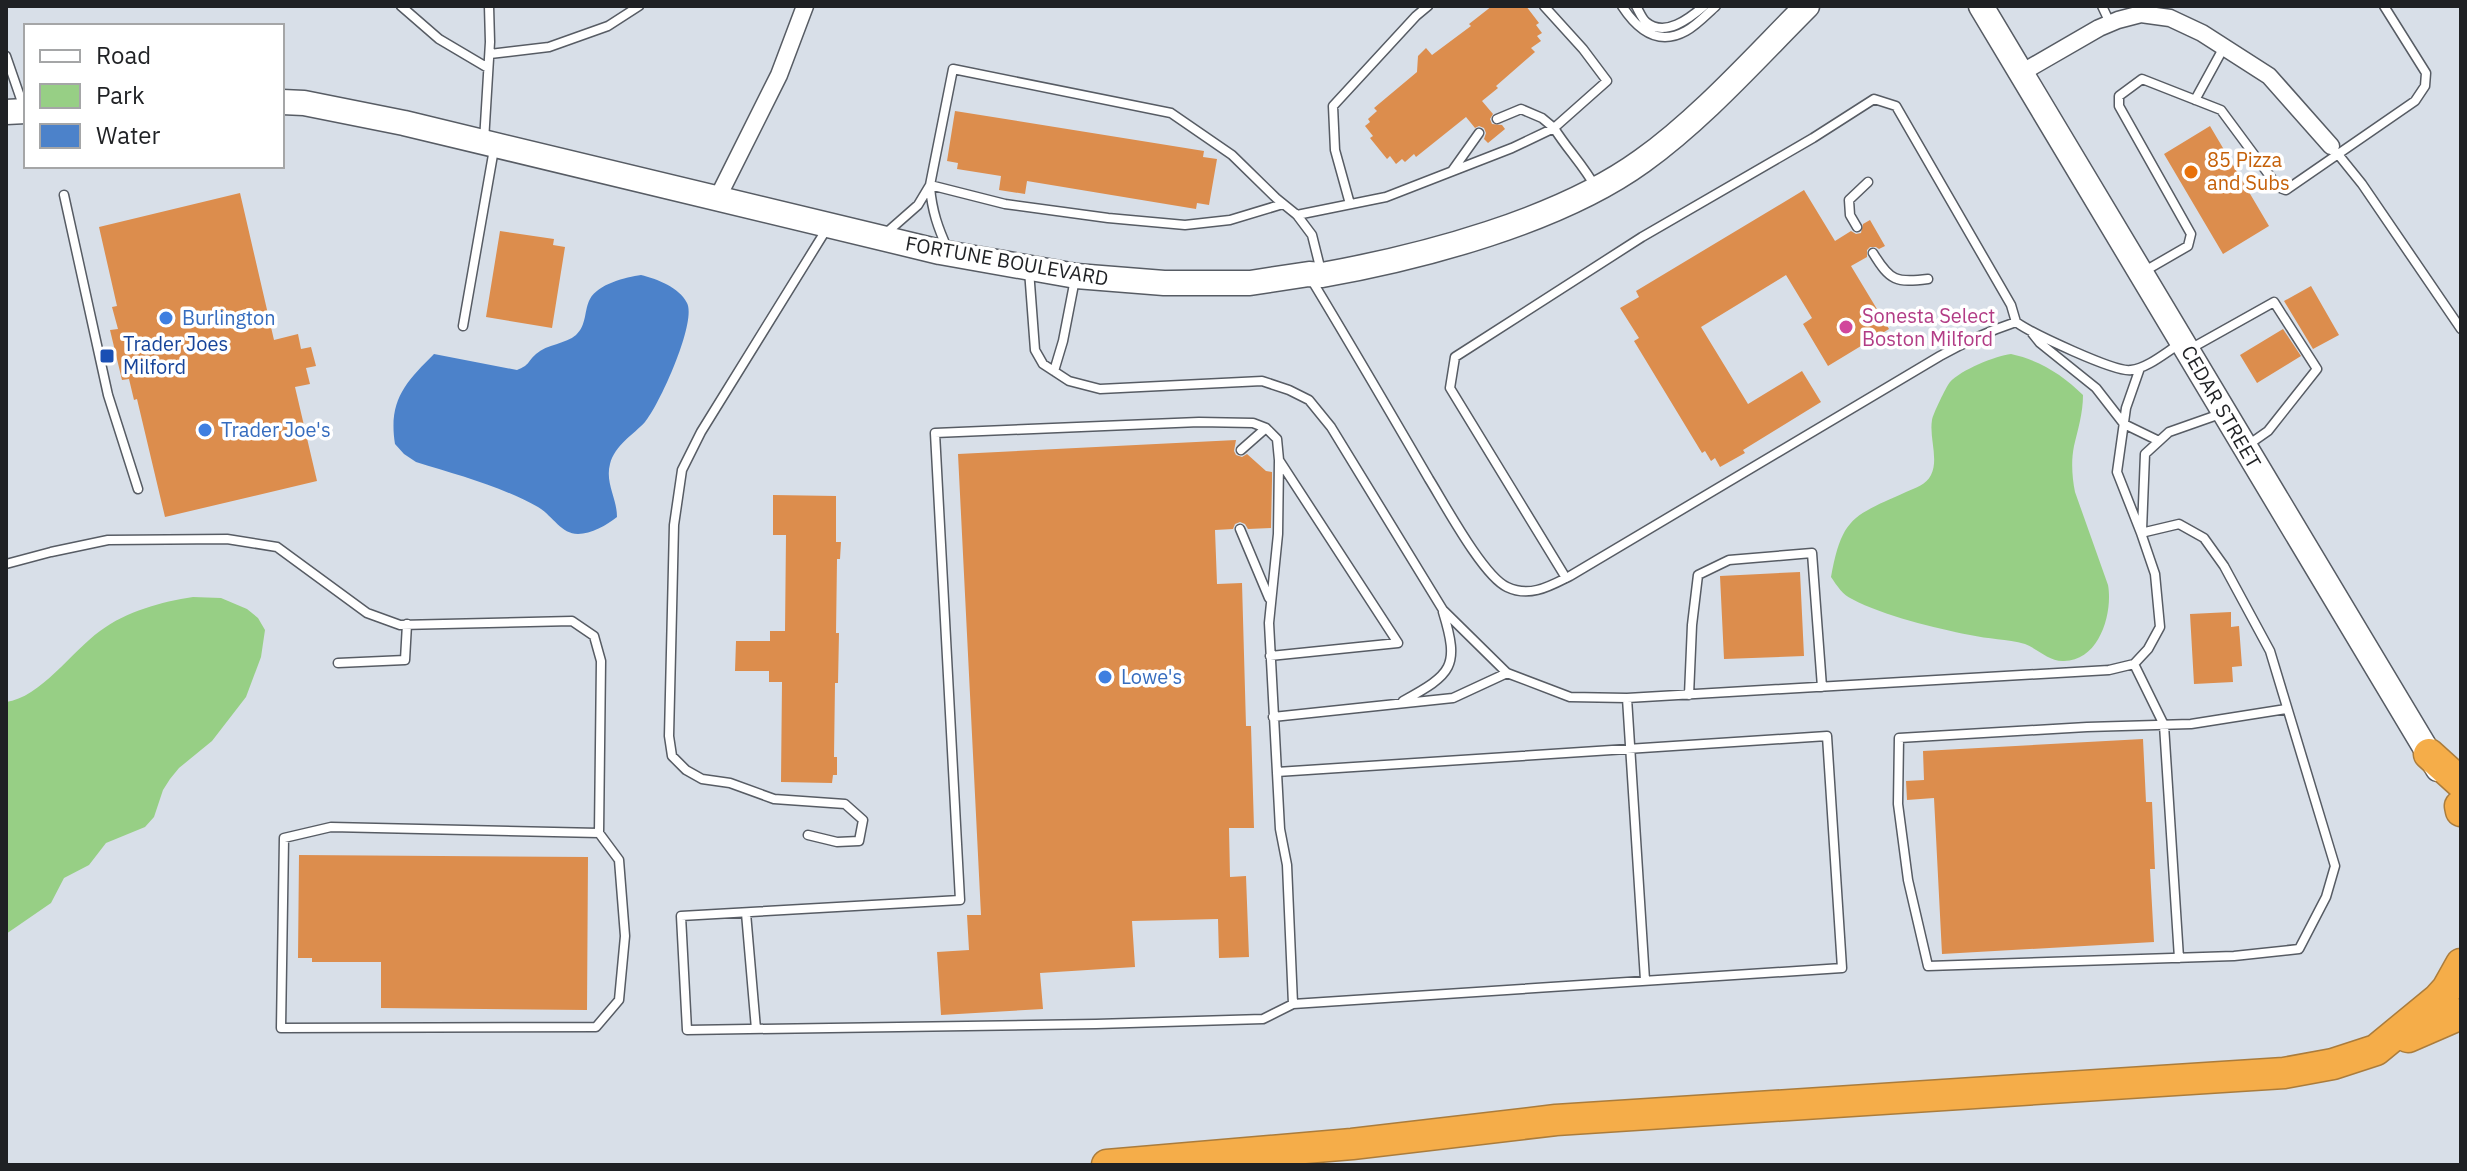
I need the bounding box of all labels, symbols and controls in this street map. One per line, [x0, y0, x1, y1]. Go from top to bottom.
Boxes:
legend [24, 24, 284, 168]
text: Road [96, 39, 151, 71]
text: Park [96, 79, 145, 111]
text: Water [96, 119, 160, 151]
place label: 85 Pizza and Subs [2207, 146, 2290, 196]
marker: 85 Pizza and Subs [2182, 163, 2200, 181]
street label: FORTUNE BOULEVARD [904, 229, 1111, 292]
place label: Sonesta Select Boston Milford [1862, 302, 1995, 352]
place label: Burlington [182, 304, 276, 331]
marker: Burlington [157, 309, 175, 327]
marker: Sonesta Select Boston Milford [1837, 318, 1855, 336]
place label: Trader Joes Milford [123, 330, 228, 380]
street label: CEDAR STREET [2175, 340, 2268, 473]
marker: Trader Joes Milford [98, 347, 116, 365]
place label: Trader Joe's [221, 416, 331, 443]
marker: Trader Joe's [196, 421, 214, 439]
place label: Lowe's [1121, 663, 1182, 690]
marker: Lowe's [1096, 668, 1114, 686]

